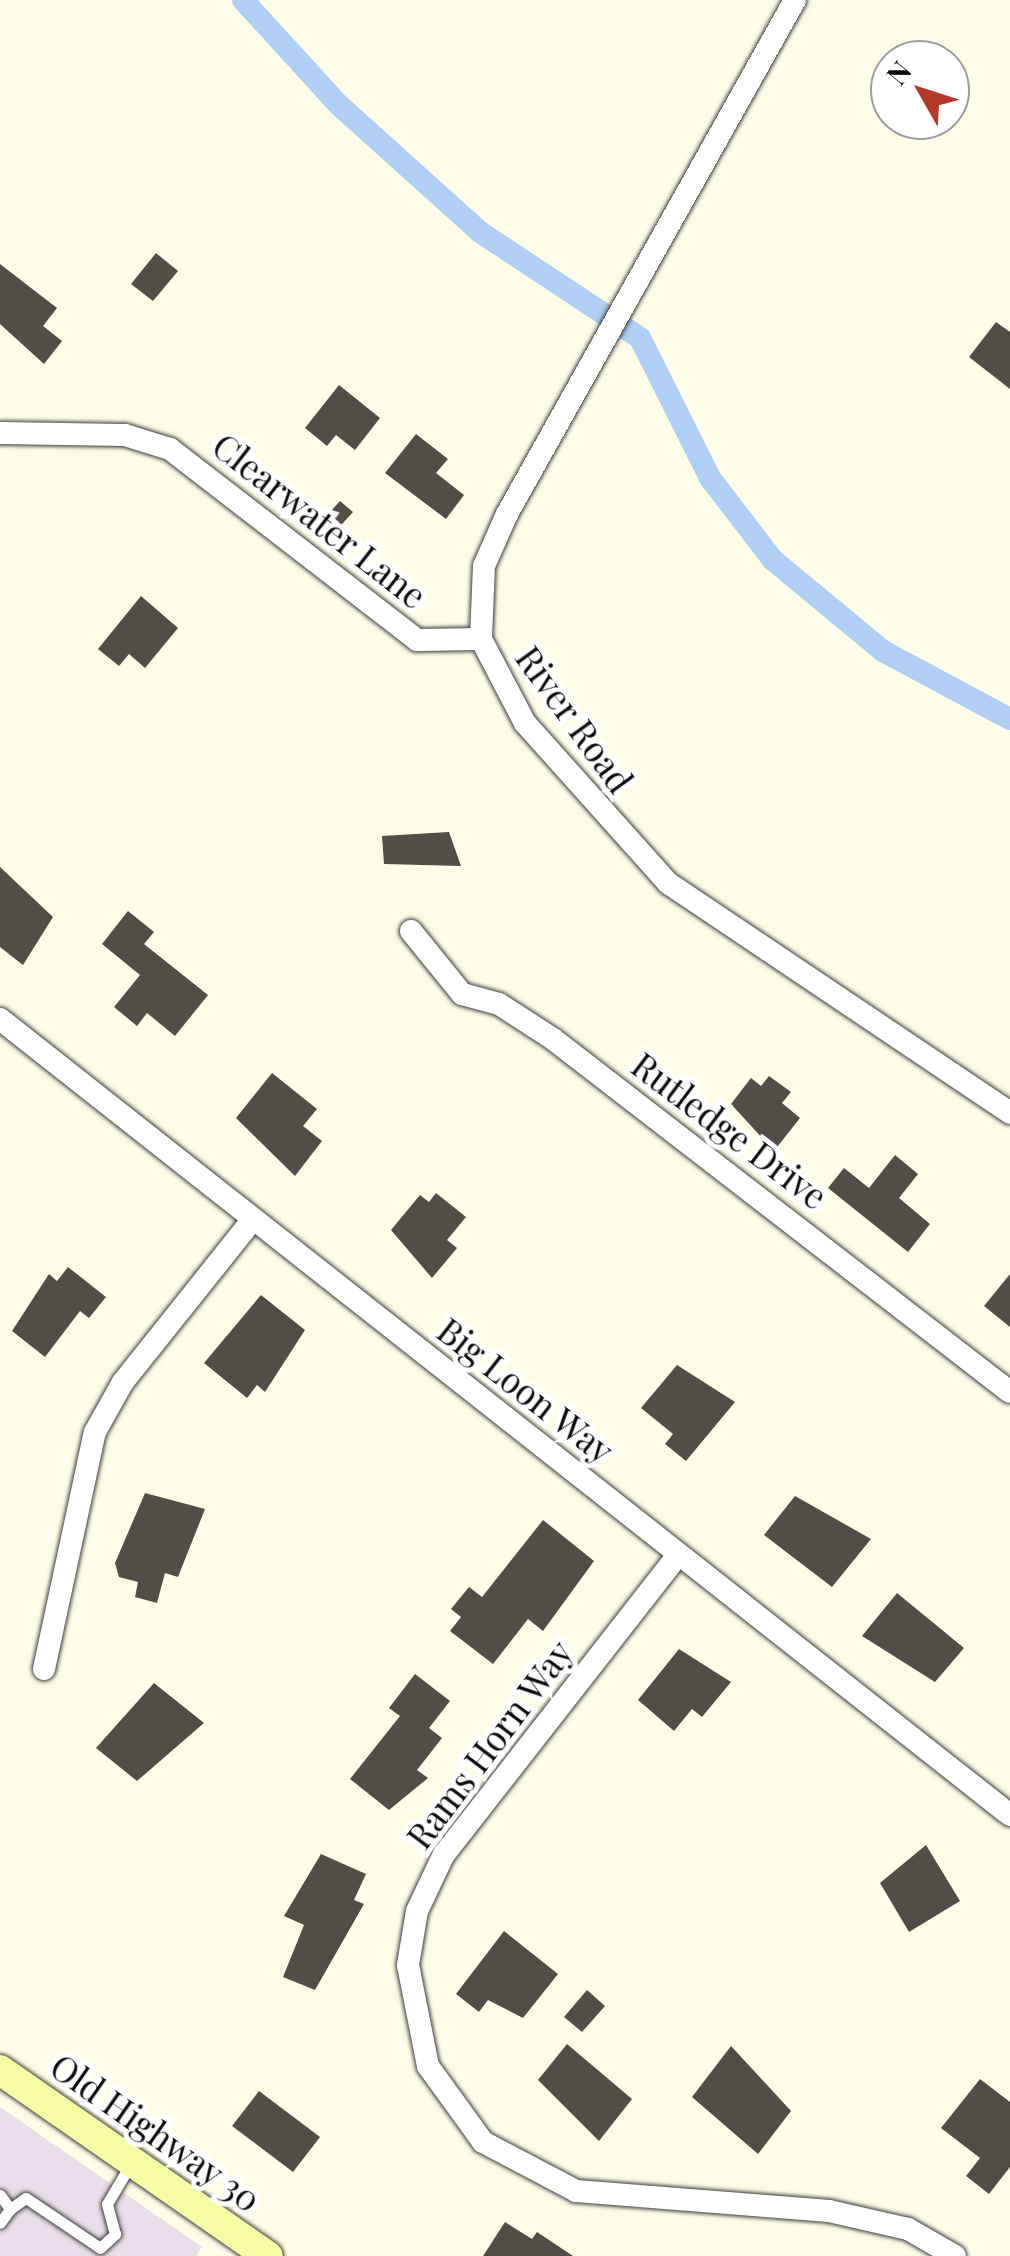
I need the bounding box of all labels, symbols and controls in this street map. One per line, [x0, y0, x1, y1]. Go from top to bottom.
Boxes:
north arrow [870, 40, 970, 140]
text: N [877, 53, 919, 92]
street label: Clearwater Lane [205, 424, 435, 616]
street label: River Road [508, 637, 642, 801]
street label: Rutledge Drive [624, 1043, 836, 1217]
street label: Big Loon Way [429, 1308, 623, 1472]
street label: Rams Horn Way [397, 1631, 581, 1857]
street label: Old Highway 30 [43, 2044, 269, 2220]

